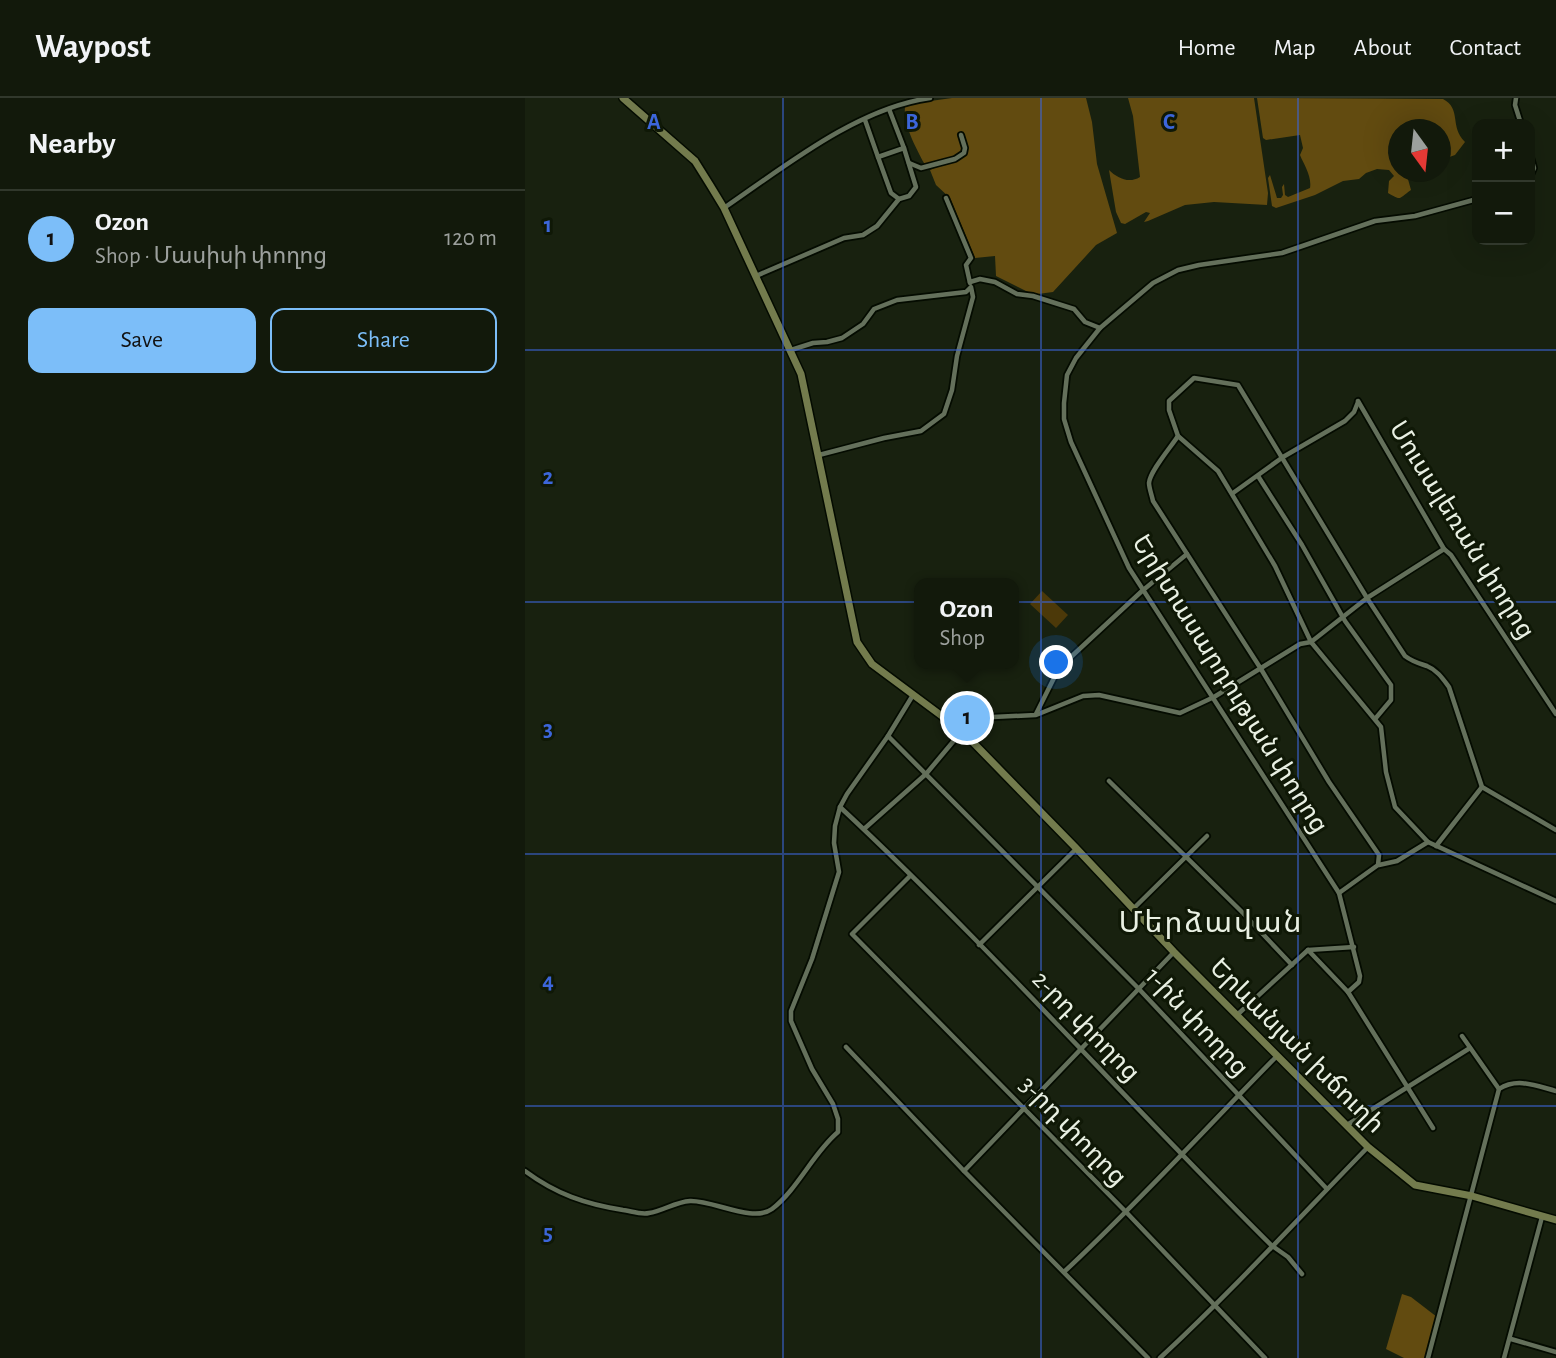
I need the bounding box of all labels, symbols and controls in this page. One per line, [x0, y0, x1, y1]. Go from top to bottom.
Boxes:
text: Waypost [35, 31, 151, 64]
text: Home [1178, 36, 1236, 60]
text: Map [1274, 36, 1316, 60]
text: About [1354, 36, 1411, 60]
text: Contact [1449, 36, 1521, 60]
text: A [647, 111, 661, 134]
text: B [905, 111, 919, 134]
text: C [1163, 111, 1175, 134]
north arrow [1388, 119, 1451, 182]
map controls [1472, 119, 1535, 245]
button: + [1472, 119, 1535, 182]
text: Nearby [28, 129, 116, 159]
button: − [1472, 182, 1535, 245]
text: Ozon [95, 209, 149, 235]
text: 1 [544, 214, 552, 237]
text: 1 [47, 227, 55, 250]
text: 120 m [444, 227, 497, 250]
text: Shop · Մասիսի փողոց [95, 245, 327, 268]
button: Save [28, 308, 256, 373]
button: Share [270, 308, 497, 373]
street label: Մուսալեռան փողոց [1384, 417, 1540, 644]
text: 2 [543, 466, 554, 489]
street label: Երիտասարդության փողոց [1126, 530, 1333, 838]
popup [914, 578, 1019, 669]
text: Ozon [939, 596, 994, 622]
text: Shop [939, 627, 985, 650]
your location [1039, 645, 1073, 679]
pin: 1 [944, 692, 990, 744]
text: 3 [543, 718, 553, 741]
district label: Մերձավան [1118, 908, 1304, 939]
street label: Երևանյան խճուղի [1204, 954, 1389, 1139]
street label: 1-ին փողոց [1140, 963, 1254, 1082]
street label: 2-րդ փողոց [1027, 966, 1145, 1087]
text: 4 [542, 970, 554, 993]
street label: 3-րդ փողոց [1014, 1071, 1131, 1191]
text: 5 [543, 1222, 553, 1245]

